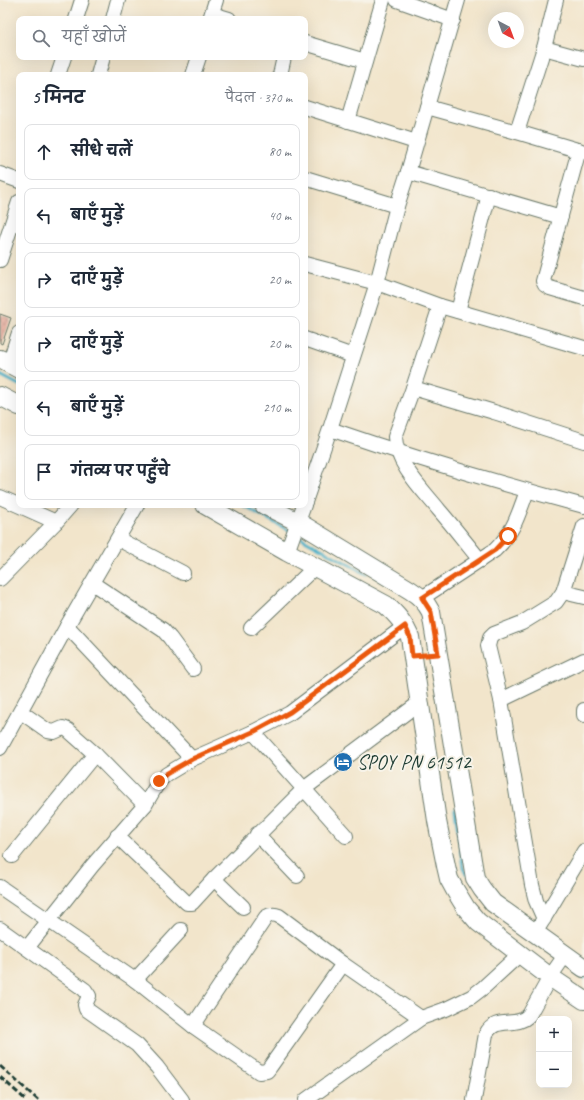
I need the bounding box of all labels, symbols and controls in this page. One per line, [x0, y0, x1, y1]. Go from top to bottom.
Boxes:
north arrow [488, 12, 524, 48]
search box [16, 16, 308, 60]
icon: search [30, 27, 52, 49]
text: यहाँ खोजें [62, 28, 126, 47]
text: 5 मिनट [32, 87, 85, 108]
text: पैदल · 370 m [225, 90, 292, 106]
icon: ahead [33, 141, 55, 163]
text: सीधे चलें [71, 142, 132, 161]
text: 80 m [269, 144, 291, 160]
icon: left [33, 205, 55, 227]
text: बाएँ मुड़ें [71, 206, 123, 225]
text: 40 m [269, 208, 291, 224]
icon: right [33, 269, 55, 291]
text: दाएँ मुड़ें [71, 270, 123, 289]
text: 20 m [269, 272, 291, 288]
icon: right [33, 333, 55, 355]
text: दाएँ मुड़ें [71, 334, 123, 353]
text: 20 m [269, 336, 291, 352]
icon: left [33, 397, 55, 419]
text: बाएँ मुड़ें [71, 398, 123, 417]
text: 210 m [263, 400, 291, 416]
icon: arrive [33, 461, 55, 483]
text: गंतव्य पर पहुँचे [71, 462, 169, 481]
route start [499, 527, 517, 545]
place label: SPOY PN 61512 [357, 750, 473, 775]
hotel icon: SPOY PN 61512 [332, 751, 354, 773]
route end [150, 772, 168, 790]
map controls [536, 1016, 572, 1088]
button: + [536, 1016, 572, 1052]
button: − [536, 1052, 572, 1088]

